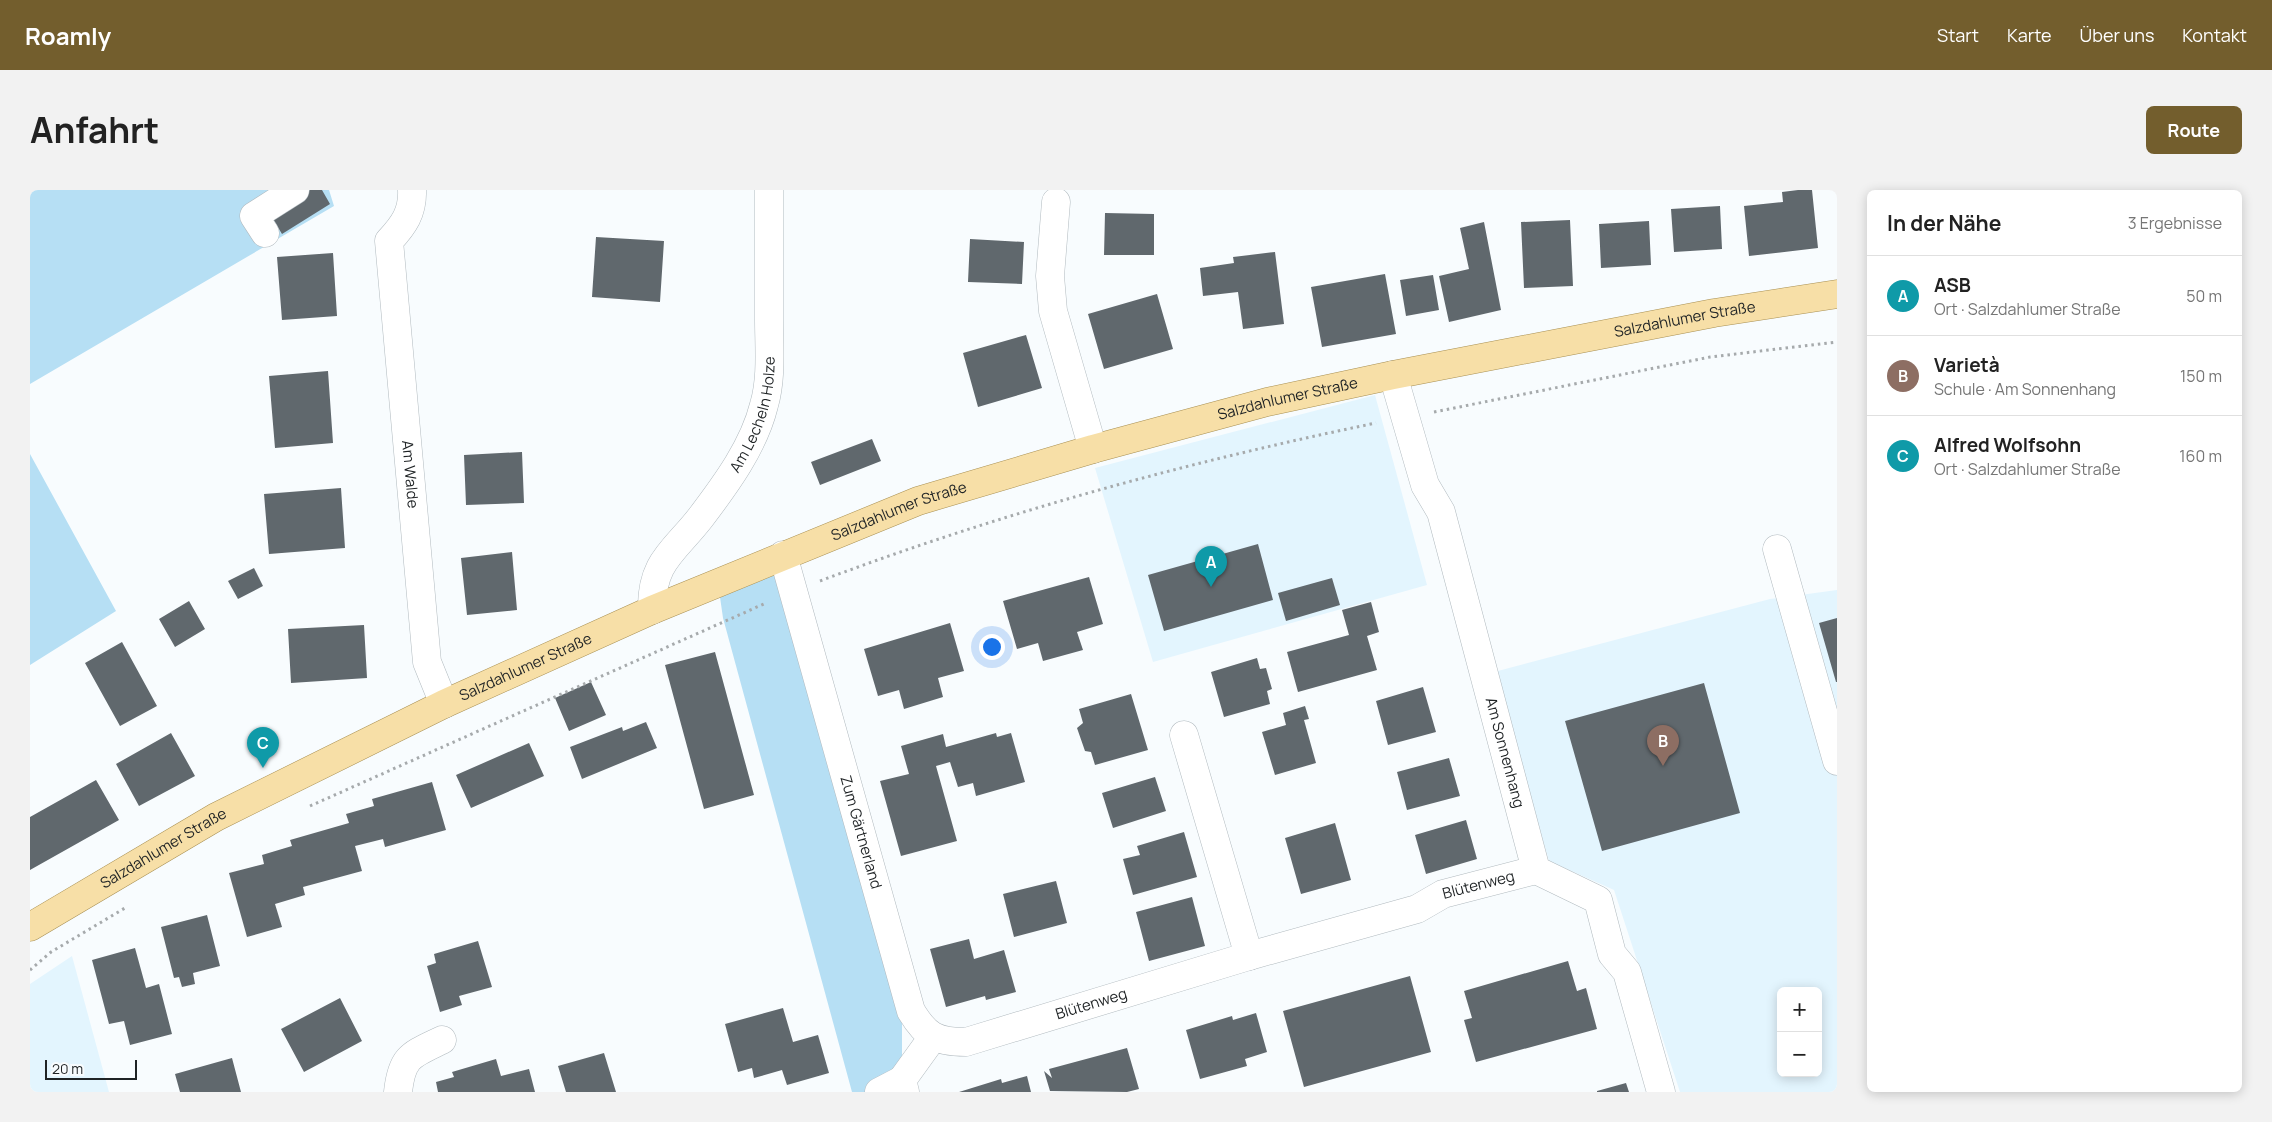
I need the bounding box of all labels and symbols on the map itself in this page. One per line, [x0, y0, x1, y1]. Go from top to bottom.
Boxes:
street label: Salzdahlumer Straße [1612, 296, 1757, 342]
street label: Am Lecheln Holze [724, 356, 780, 476]
street label: Salzdahlumer Straße [1215, 372, 1360, 425]
street label: Am Walde [397, 439, 424, 509]
street label: Salzdahlumer Straße [828, 476, 969, 546]
pin: A [1195, 546, 1227, 587]
street label: Salzdahlumer Straße [456, 628, 595, 706]
your location [979, 634, 1005, 660]
street label: Am Sonnenhang [1481, 695, 1530, 810]
pin: B [1647, 725, 1679, 766]
pin: C [247, 727, 279, 768]
street label: Zum Gärtnerland [835, 773, 887, 891]
street label: Salzdahlumer Straße [96, 802, 230, 893]
street label: Blütenweg [1440, 865, 1517, 904]
street label: Blütenweg [1053, 983, 1129, 1024]
scale bar [45, 1057, 138, 1080]

